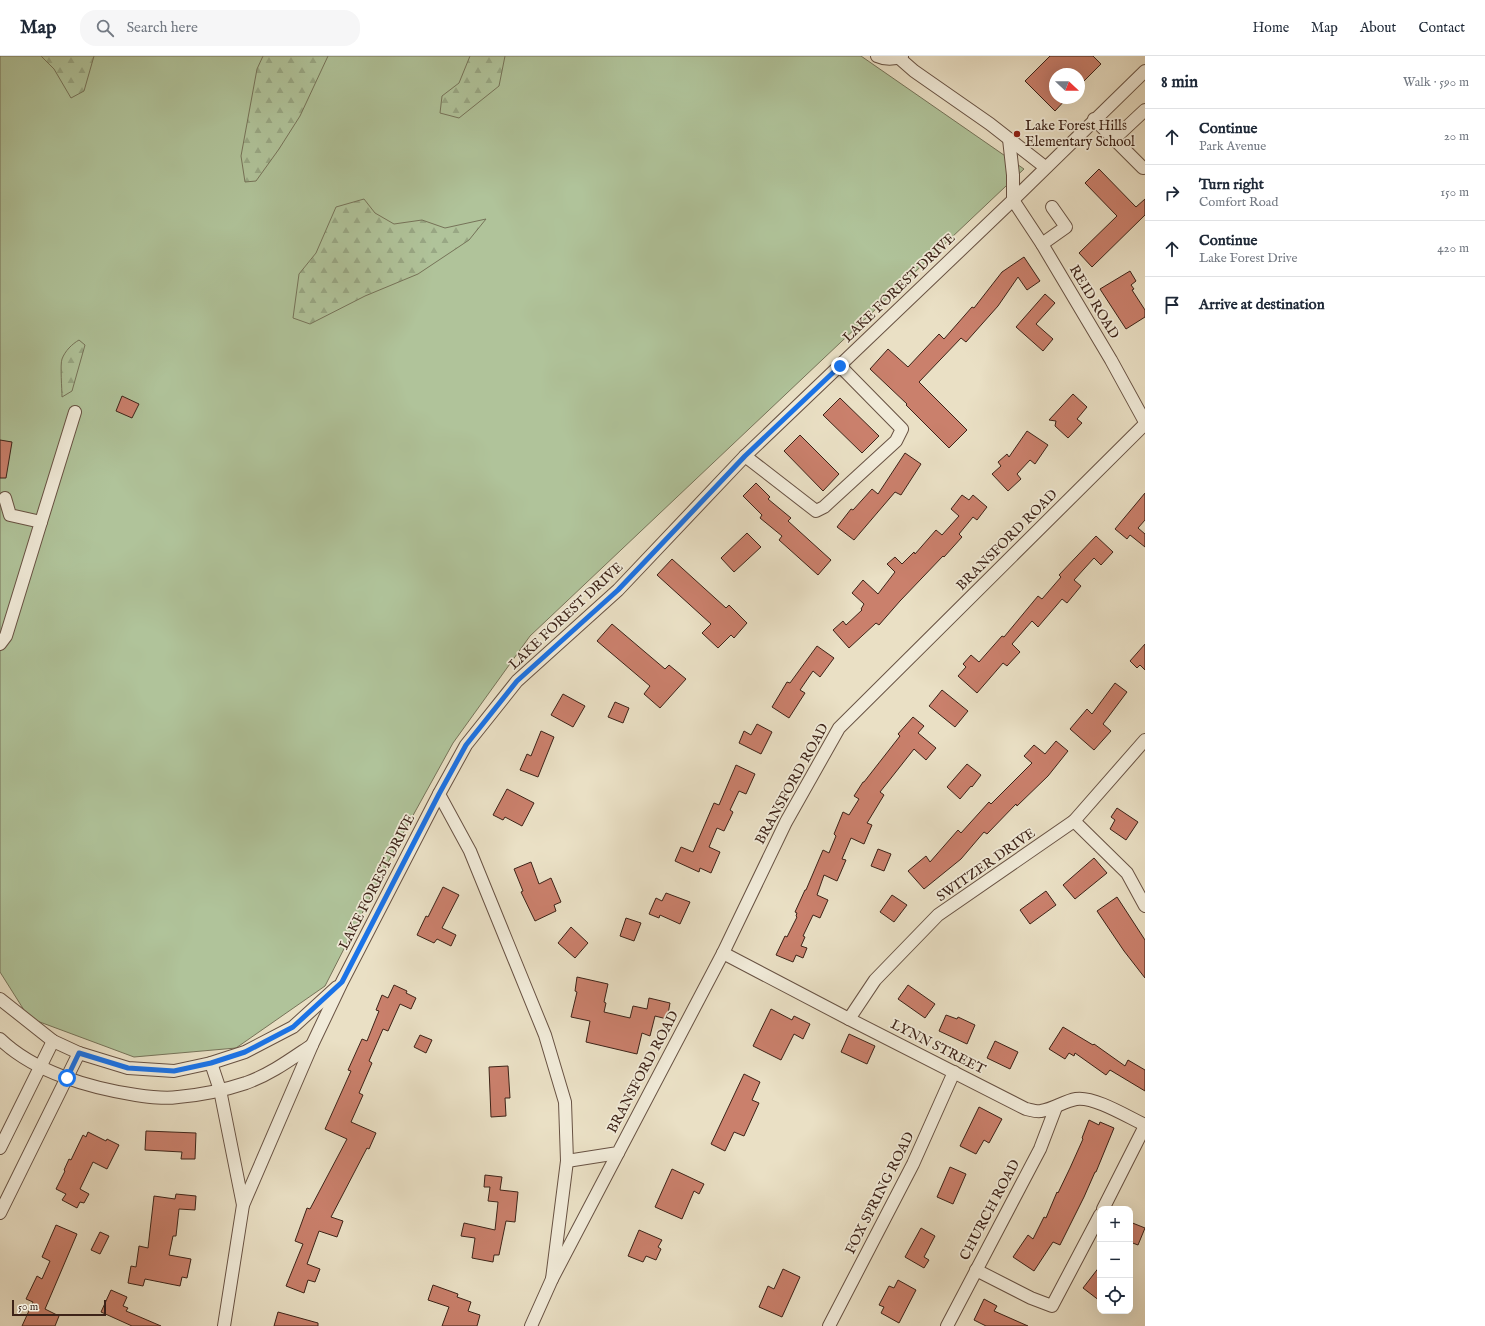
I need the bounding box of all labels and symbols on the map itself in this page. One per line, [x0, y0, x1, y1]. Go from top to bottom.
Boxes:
north arrow [1049, 68, 1085, 104]
place label: Lake Forest Hills Elementary School [1025, 117, 1135, 151]
marker: Lake Forest Hills Elementary School [1012, 129, 1022, 139]
street label: LAKE FOREST DRIVE [839, 229, 959, 347]
street label: REID ROAD [1065, 262, 1123, 342]
route end [831, 357, 849, 375]
street label: BRANSFORD ROAD [953, 486, 1061, 594]
street label: LAKE FOREST DRIVE [505, 558, 627, 674]
street label: BRANSFORD ROAD [751, 720, 833, 848]
street label: LAKE FOREST DRIVE [335, 811, 419, 953]
street label: SWITZER DRIVE [933, 824, 1039, 906]
street label: BRANSFORD ROAD [603, 1008, 683, 1136]
street label: LYNN STREET [888, 1015, 989, 1079]
route start [58, 1069, 76, 1087]
street label: FOX SPRING ROAD [841, 1129, 919, 1257]
street label: CHURCH ROAD [956, 1156, 1024, 1264]
scale bar [12, 1298, 106, 1317]

